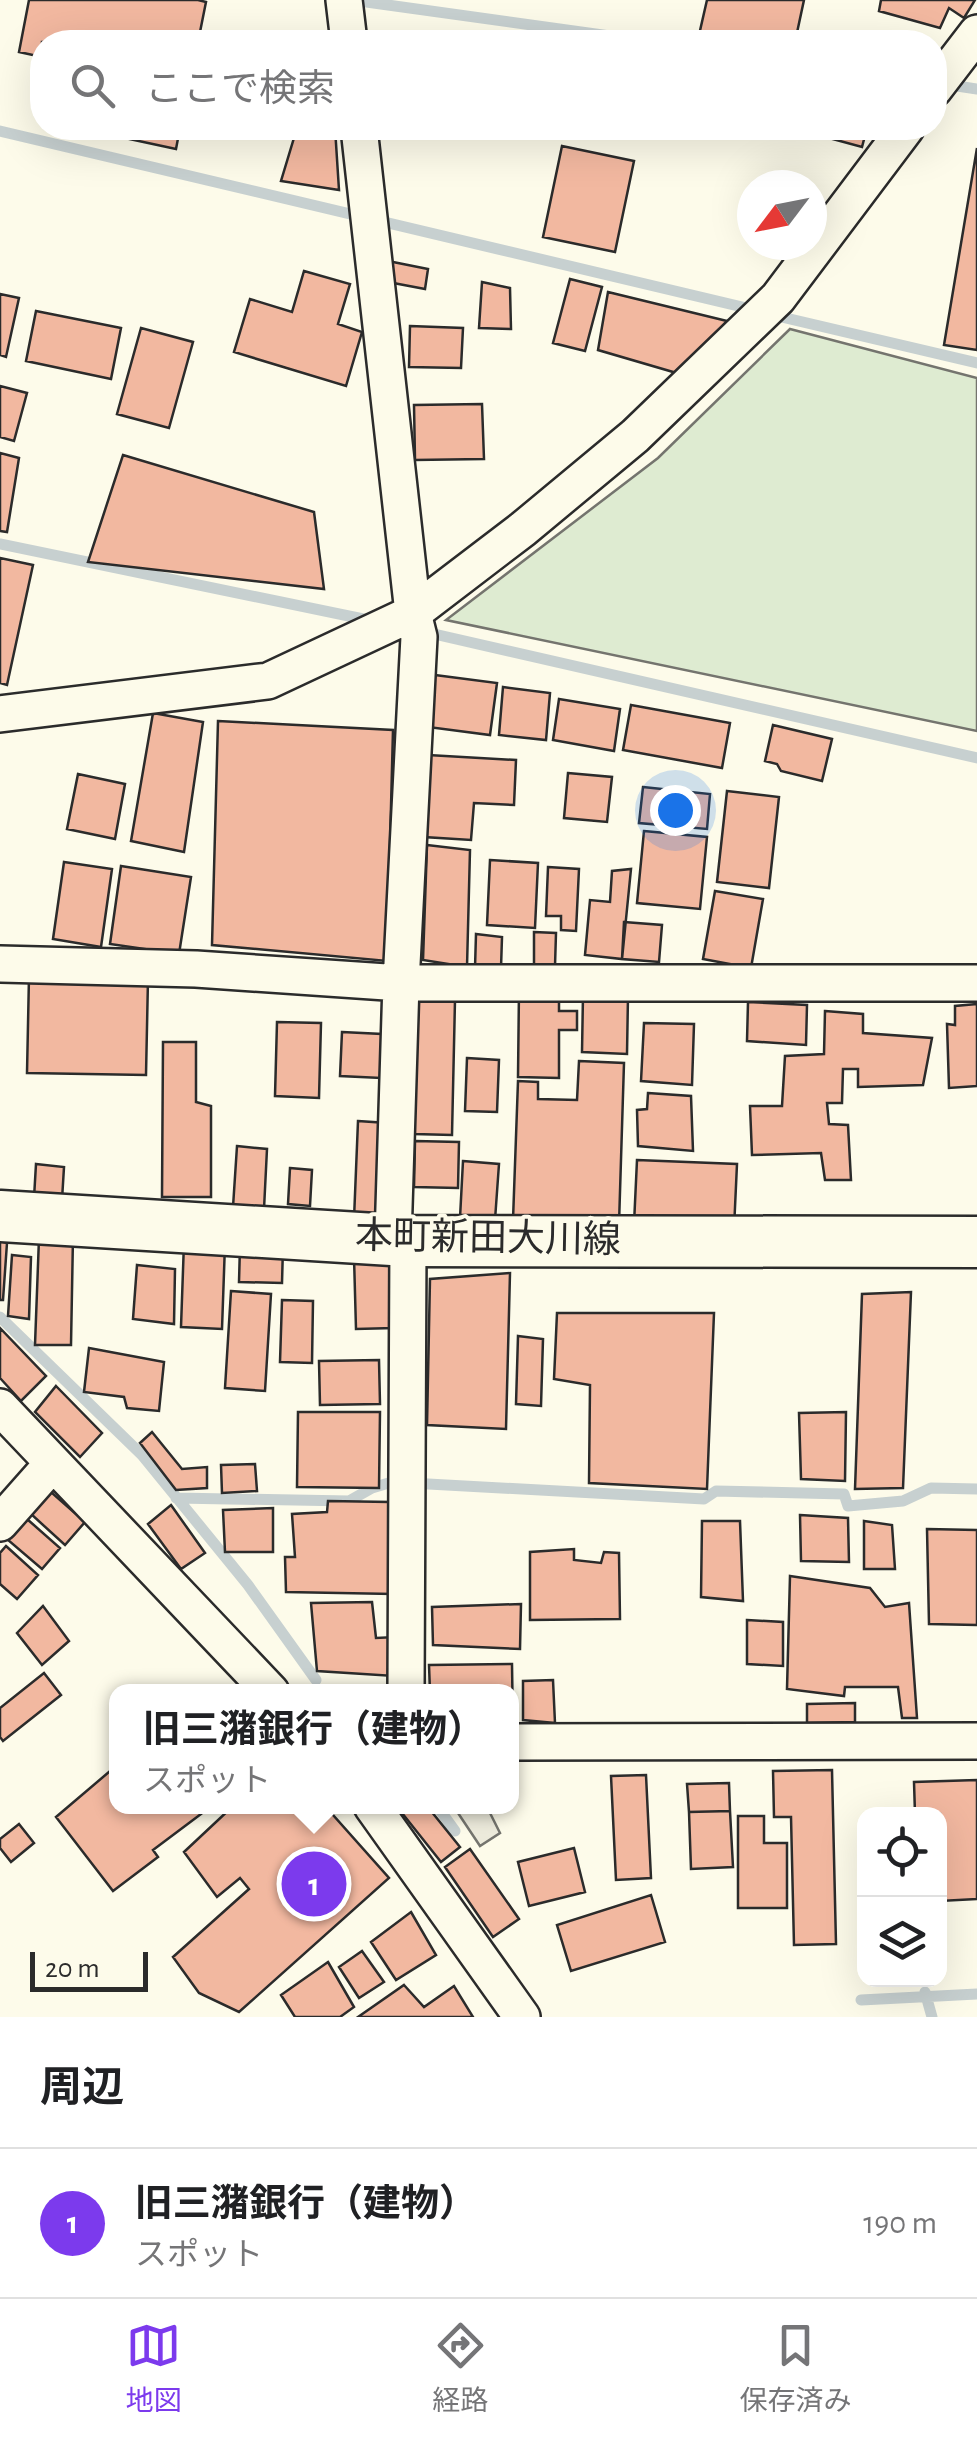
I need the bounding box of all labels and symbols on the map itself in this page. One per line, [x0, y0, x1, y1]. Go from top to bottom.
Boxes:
north arrow [737, 170, 827, 260]
your location [650, 785, 701, 836]
street label: 本町新田大川線 [355, 1216, 621, 1260]
pin: 1 [282, 1846, 346, 1922]
scale bar [30, 1947, 148, 1992]

